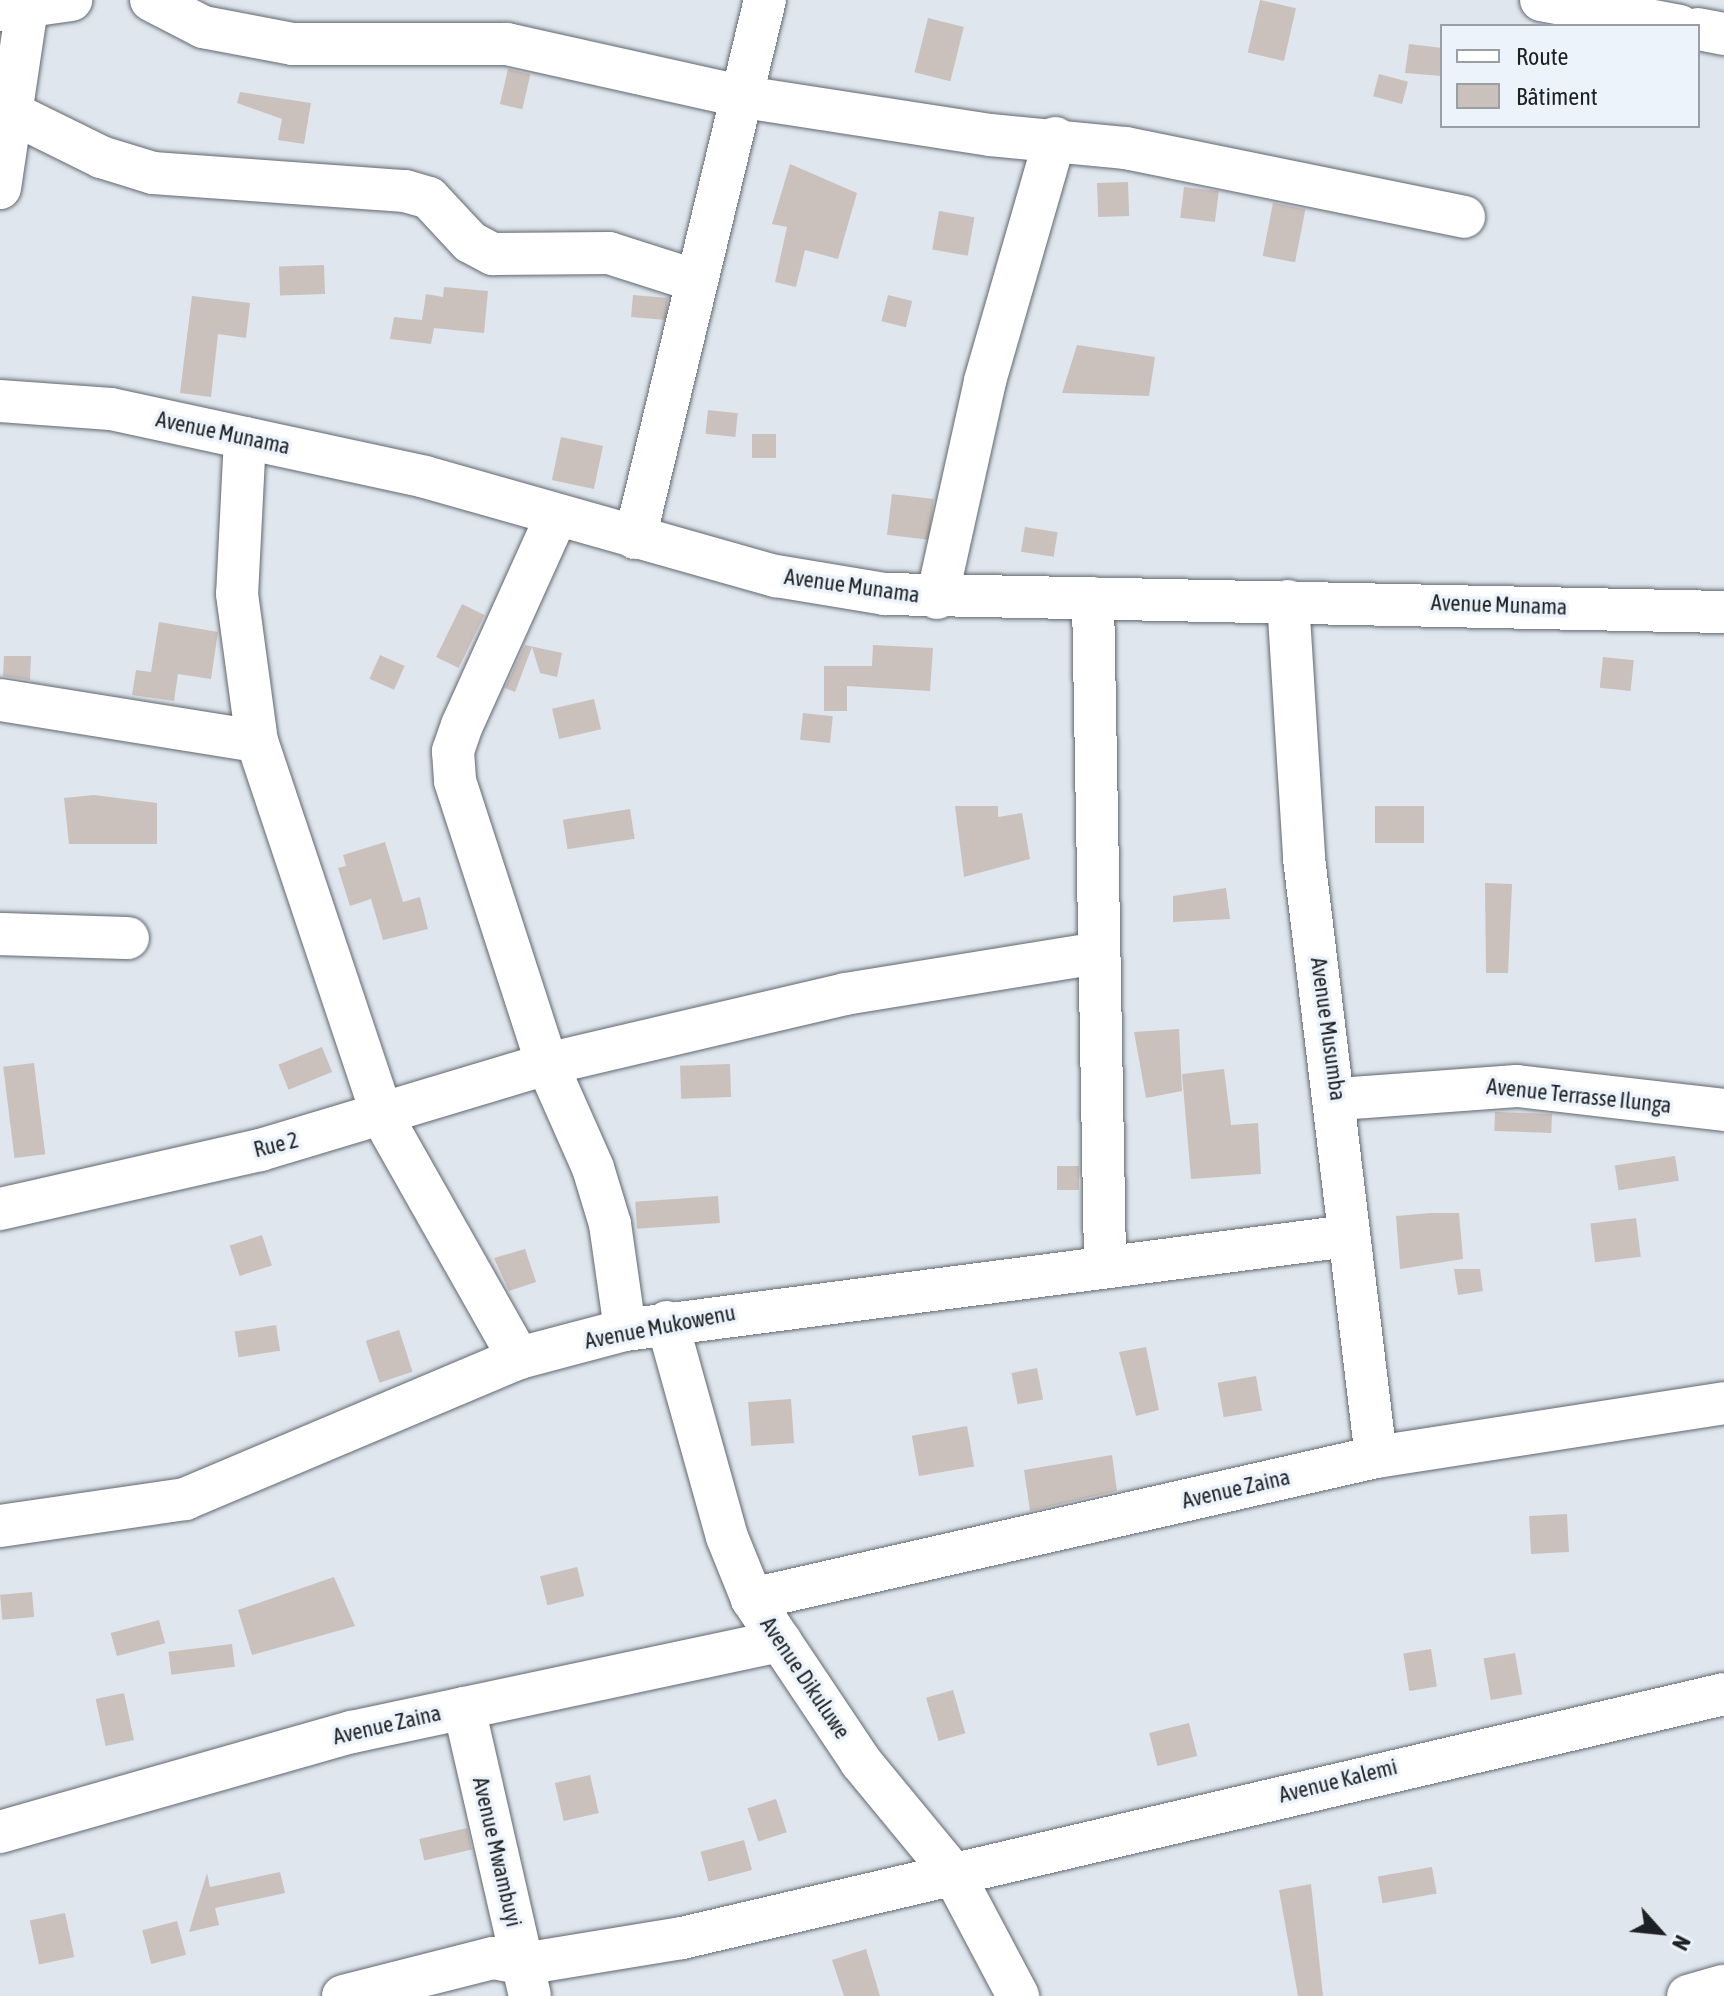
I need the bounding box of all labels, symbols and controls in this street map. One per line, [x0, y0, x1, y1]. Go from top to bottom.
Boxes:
legend [1440, 24, 1700, 128]
text: Route [1516, 43, 1568, 70]
text: Bâtiment [1516, 83, 1598, 110]
street label: Avenue Munama [154, 406, 292, 460]
street label: Avenue Munama [783, 563, 921, 609]
street label: Avenue Munama [1430, 589, 1568, 621]
street label: Avenue Musumba [1305, 956, 1351, 1102]
street label: Avenue Terrasse Ilunga [1485, 1073, 1673, 1119]
street label: Rue 2 [251, 1127, 301, 1163]
street label: Avenue Mukowenu [582, 1299, 738, 1355]
street label: Avenue Zaina [1179, 1464, 1293, 1514]
street label: Avenue Dikuluwe [755, 1612, 855, 1744]
street label: Avenue Zaina [330, 1700, 444, 1750]
street label: Avenue Kalemi [1276, 1754, 1400, 1808]
street label: Avenue Mwambuyi [467, 1775, 527, 1929]
north arrow [1620, 1892, 1700, 1972]
text: N [1667, 1931, 1696, 1955]

